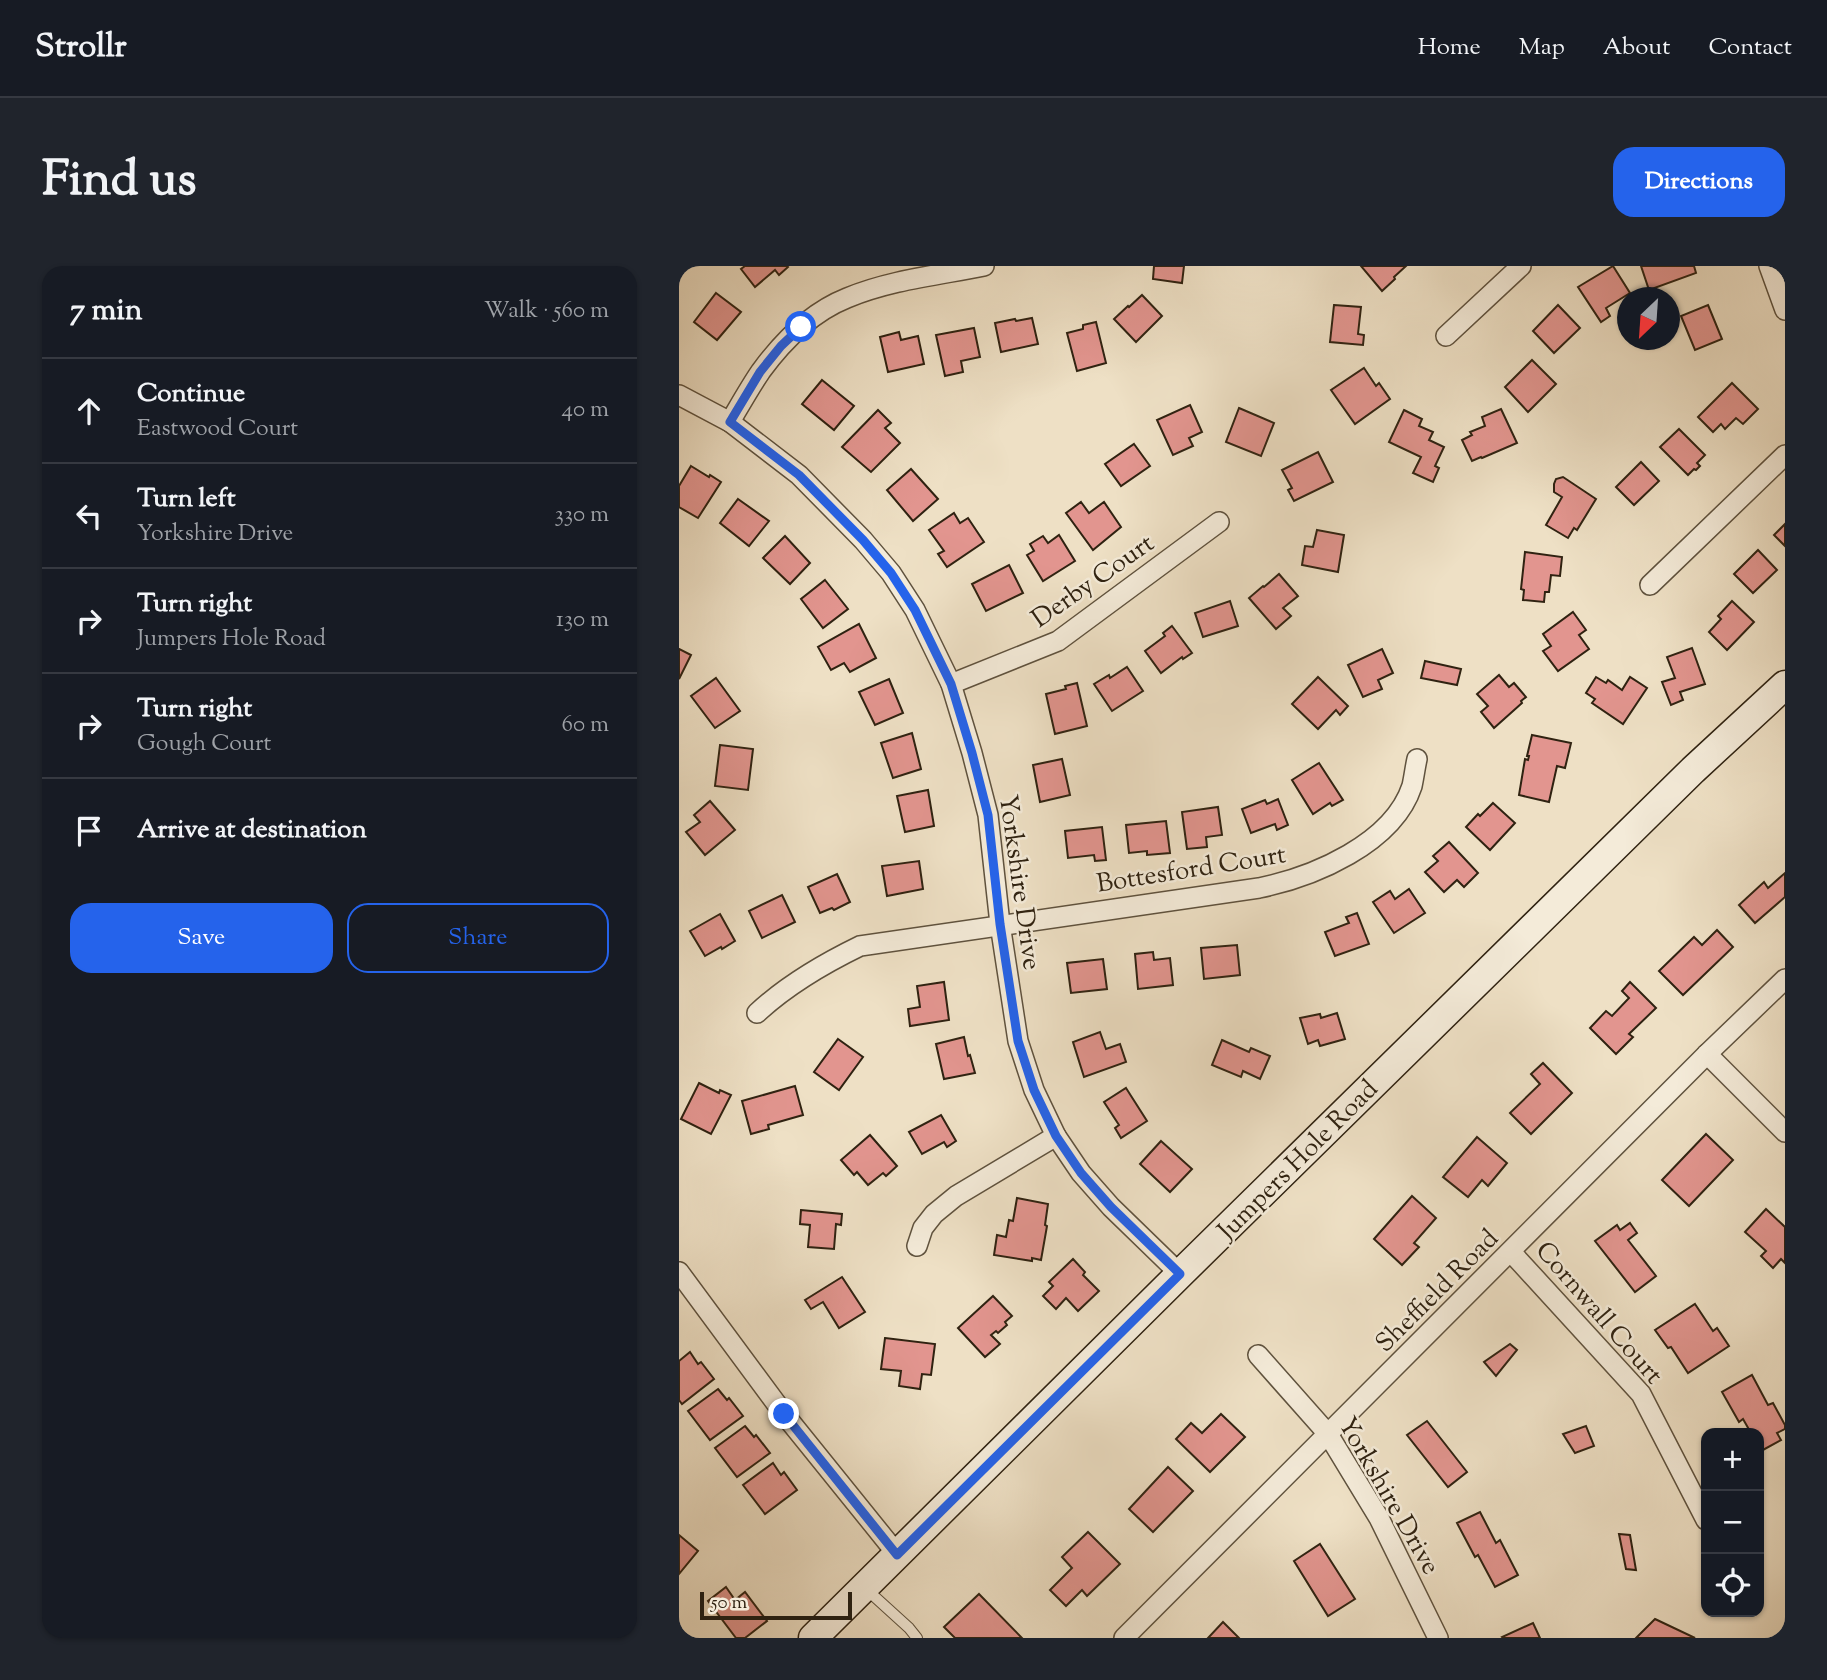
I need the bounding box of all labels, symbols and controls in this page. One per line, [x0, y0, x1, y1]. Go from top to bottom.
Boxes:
text: Strollr [35, 24, 127, 72]
text: Home [1418, 31, 1481, 65]
text: Map [1519, 31, 1565, 65]
text: About [1603, 31, 1670, 65]
text: Contact [1708, 31, 1792, 65]
text: Find us [42, 147, 196, 217]
button: Directions [1613, 147, 1785, 217]
north arrow [1617, 287, 1680, 350]
text: 7 min [70, 290, 142, 333]
text: Walk · 560 m [484, 295, 609, 328]
route start [785, 311, 816, 342]
text: Continue [137, 376, 245, 413]
icon: ahead [70, 392, 108, 430]
text: 40 m [562, 394, 609, 427]
text: Eastwood Court [137, 413, 298, 446]
text: Turn left [137, 481, 236, 518]
icon: left [70, 497, 108, 535]
text: 330 m [555, 499, 609, 532]
text: Yorkshire Drive [137, 518, 293, 551]
street label: Derby Court [1025, 526, 1162, 638]
text: Turn right [137, 586, 252, 623]
icon: right [70, 602, 108, 640]
text: 130 m [556, 604, 609, 637]
text: Jumpers Hole Road [137, 623, 326, 656]
text: Turn right [137, 691, 252, 728]
icon: right [70, 707, 108, 745]
text: 60 m [561, 709, 609, 742]
text: Gough Court [137, 728, 271, 761]
street label: Yorkshire Drive [988, 792, 1049, 972]
icon: arrive [70, 812, 108, 850]
text: Arrive at destination [137, 812, 367, 849]
street label: Bottesford Court [1094, 837, 1289, 904]
button: Save [70, 903, 333, 973]
button: Share [347, 903, 609, 973]
street label: Jumpers Hole Road [1209, 1072, 1388, 1251]
street label: Sheffield Road [1368, 1221, 1508, 1362]
street label: Cornwall Court [1526, 1234, 1671, 1393]
route end [768, 1398, 799, 1429]
street label: Yorkshire Drive [1328, 1410, 1448, 1582]
map controls [1701, 1428, 1764, 1617]
button: + [1701, 1428, 1764, 1491]
button: − [1701, 1491, 1764, 1554]
button: locate [1701, 1554, 1764, 1617]
scale bar [700, 1589, 852, 1621]
text: 50 m [711, 1590, 747, 1617]

